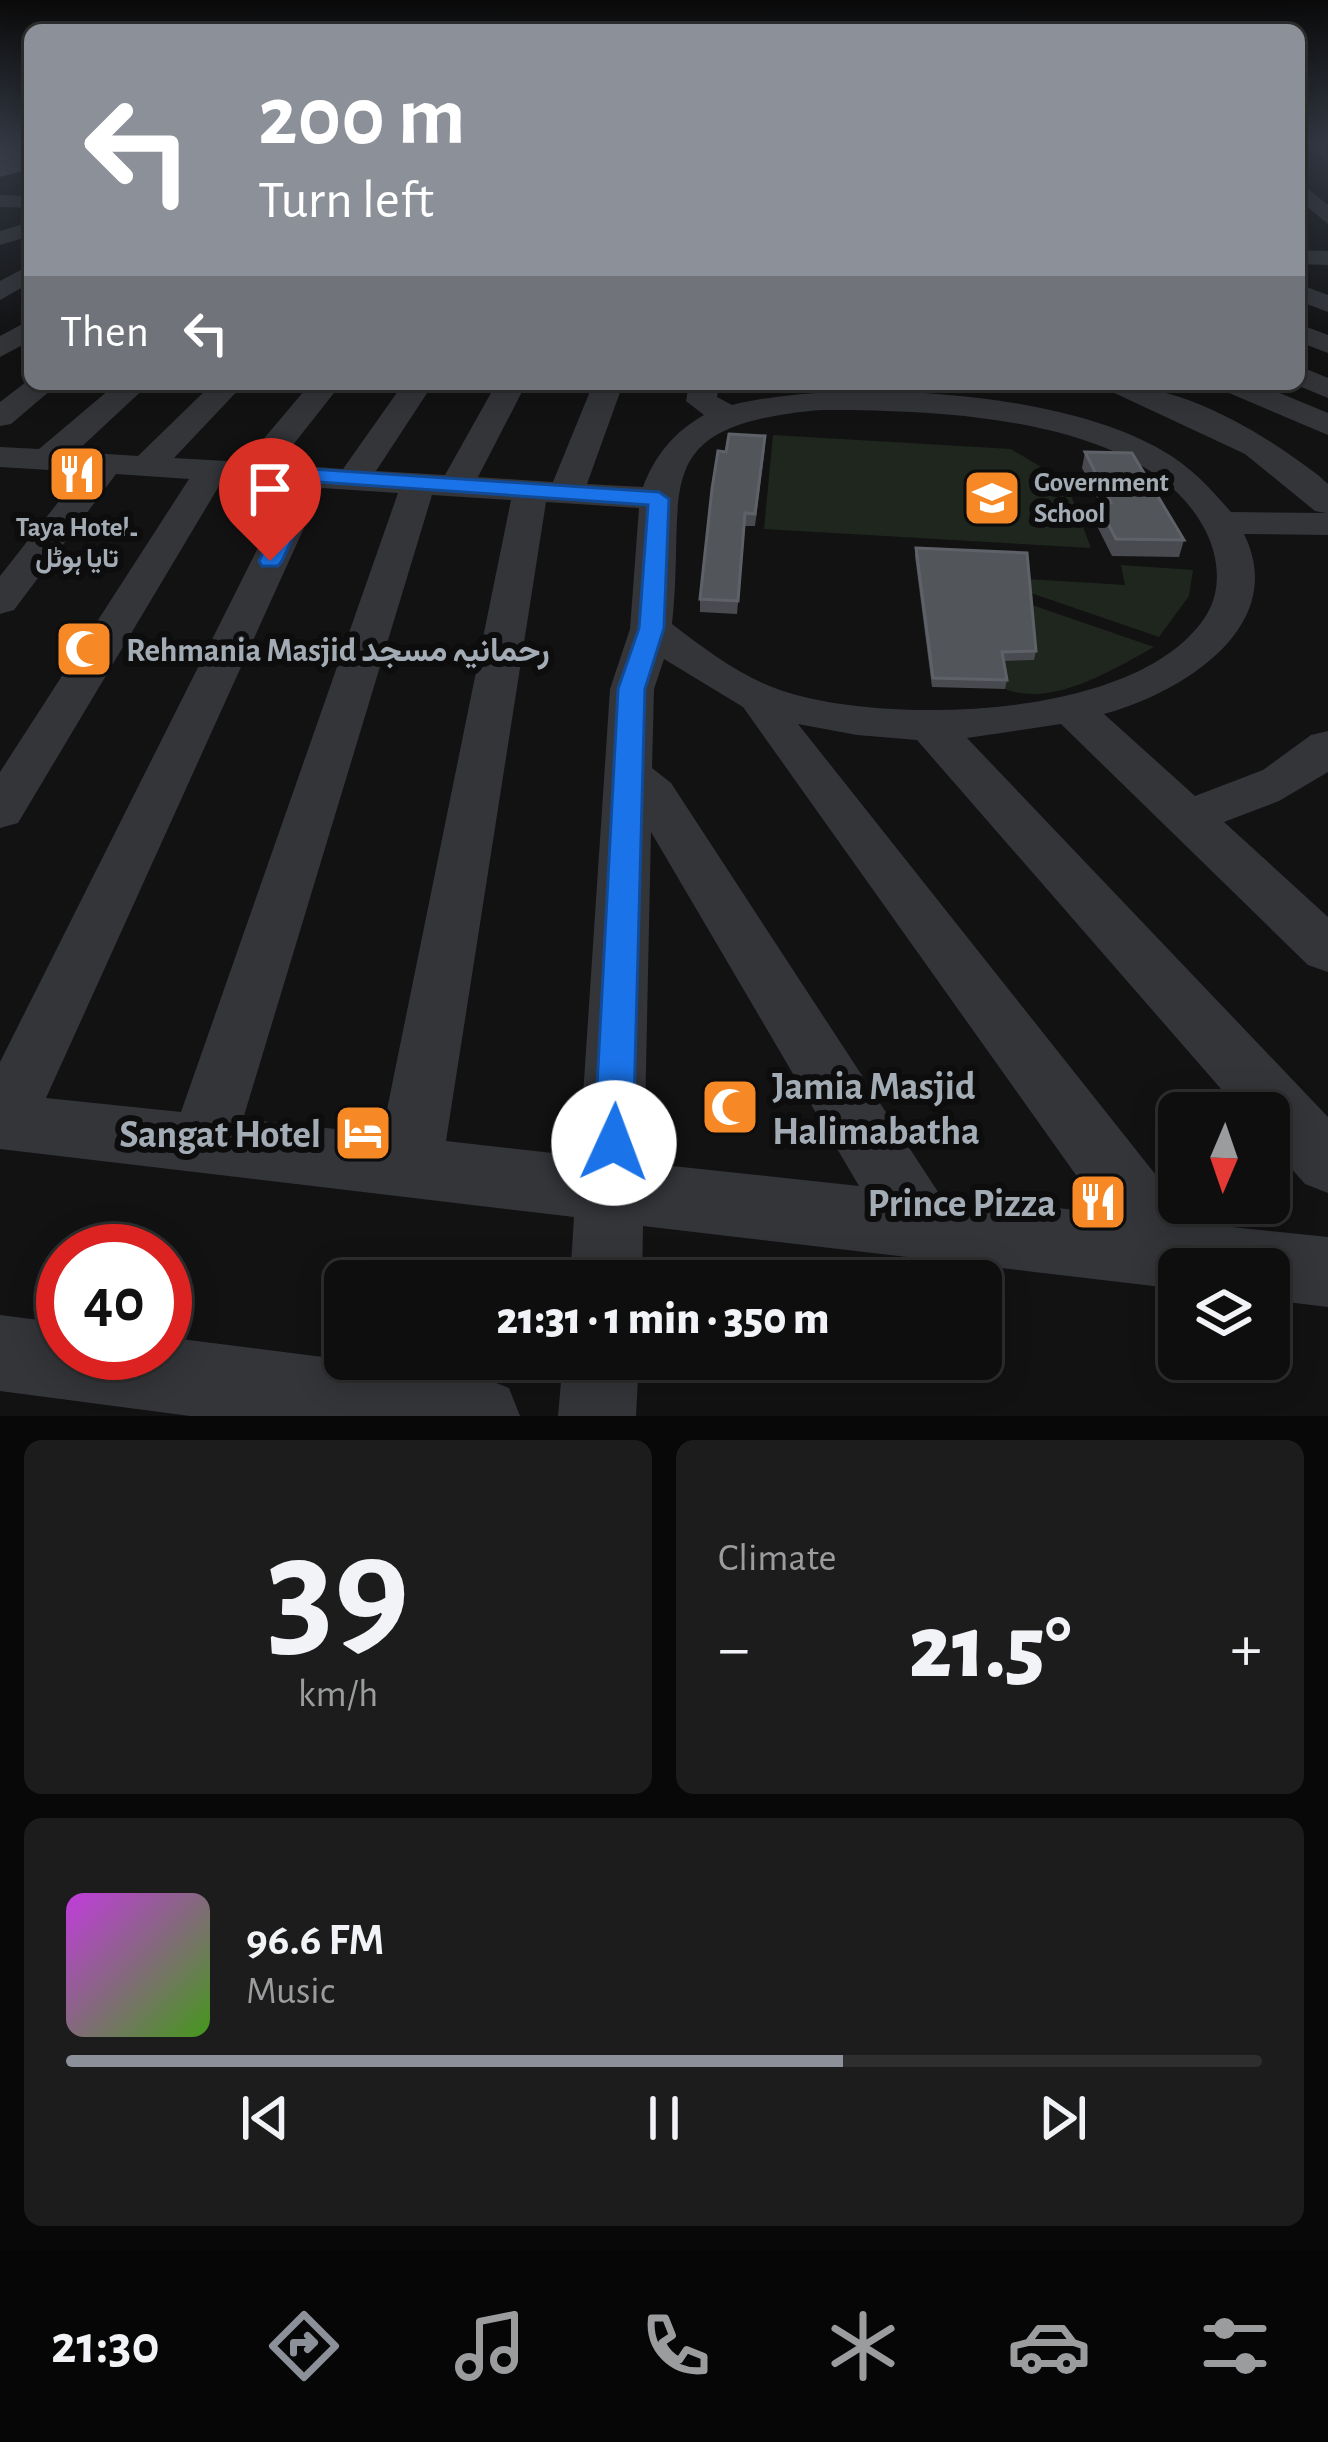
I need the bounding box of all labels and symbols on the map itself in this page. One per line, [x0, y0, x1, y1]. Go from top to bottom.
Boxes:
pin [219, 438, 321, 561]
restaurant icon: Taya Hotel۔ تایا ہوٹل [46, 443, 108, 505]
school or university icon: Government School [961, 467, 1023, 529]
place label: Government School [1034, 469, 1169, 527]
place label: Taya Hotel۔ تایا ہوٹل [16, 514, 138, 575]
mosque icon: Rehmania Masjid رحمانیہ مسجد [53, 618, 115, 680]
place label: Rehmania Masjid رحمانیہ مسجد [126, 635, 550, 670]
place label: Jamia Masjid Halimabatha [772, 1068, 980, 1152]
mosque icon: Jamia Masjid Halimabatha [699, 1076, 761, 1138]
position arrow [551, 1080, 677, 1206]
north arrow [1158, 1092, 1290, 1224]
hotel icon: Sangat Hotel [332, 1102, 394, 1164]
place label: Sangat Hotel [119, 1116, 321, 1155]
restaurant icon: Prince Pizza [1067, 1171, 1129, 1233]
place label: Prince Pizza [867, 1185, 1056, 1224]
speed limit sign: 40 [36, 1224, 192, 1380]

